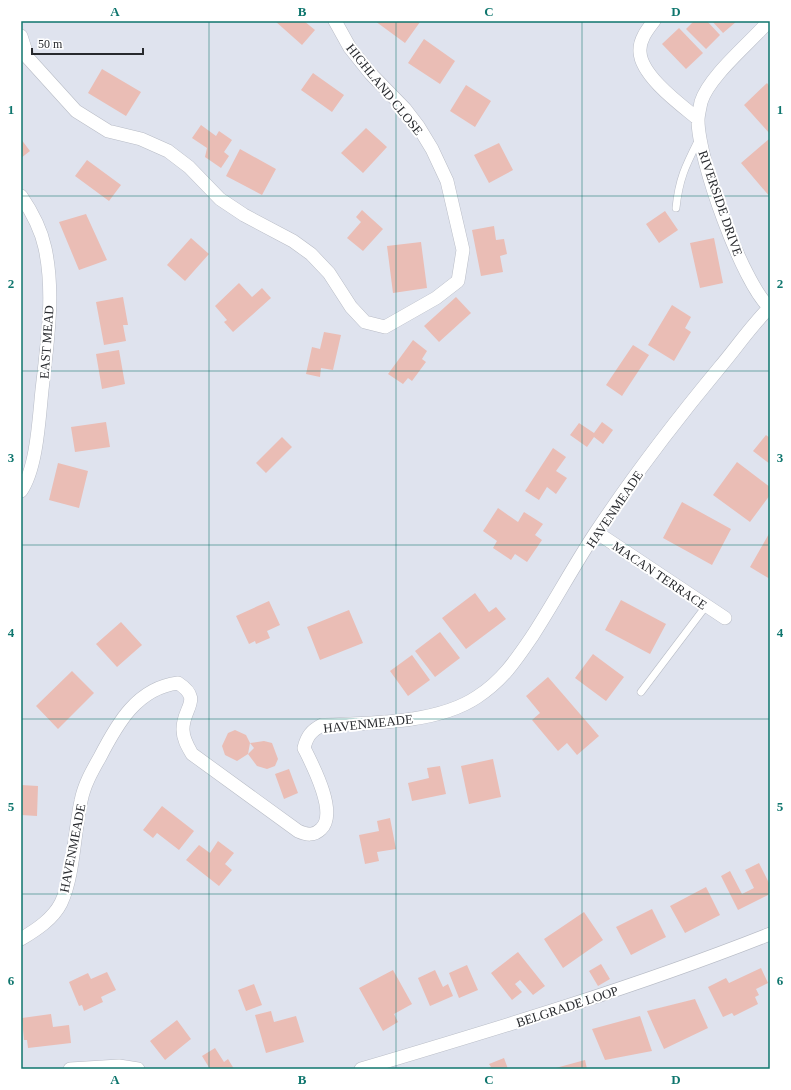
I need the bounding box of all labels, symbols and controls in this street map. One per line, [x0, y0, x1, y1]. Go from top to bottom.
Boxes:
text: A [110, 4, 120, 19]
text: B [298, 4, 307, 19]
text: C [484, 4, 494, 19]
text: D [671, 4, 681, 19]
scale bar [32, 30, 143, 56]
text: 50 m [38, 37, 63, 51]
street label: HIGHLAND CLOSE [343, 41, 426, 138]
text: 1 [8, 102, 14, 117]
text: 1 [777, 102, 783, 117]
street label: RIVERSIDE DRIVE [695, 148, 746, 258]
text: 2 [8, 276, 14, 291]
text: 2 [777, 276, 783, 291]
street label: EAST MEAD [36, 305, 57, 379]
text: 3 [8, 450, 15, 465]
text: 3 [777, 450, 784, 465]
street label: HAVENMEADE [583, 468, 646, 551]
street label: MACAN TERRACE [610, 538, 710, 613]
text: 4 [8, 625, 15, 640]
text: 4 [777, 625, 784, 640]
street label: HAVENMEADE [322, 711, 414, 736]
text: 5 [8, 799, 15, 814]
text: 5 [777, 799, 784, 814]
street label: HAVENMEADE [57, 802, 88, 894]
text: 6 [8, 973, 15, 988]
text: 6 [777, 973, 784, 988]
street label: BELGRADE LOOP [514, 983, 620, 1030]
text: A [110, 1072, 120, 1087]
text: B [298, 1072, 307, 1087]
text: C [484, 1072, 494, 1087]
text: D [671, 1072, 681, 1087]

